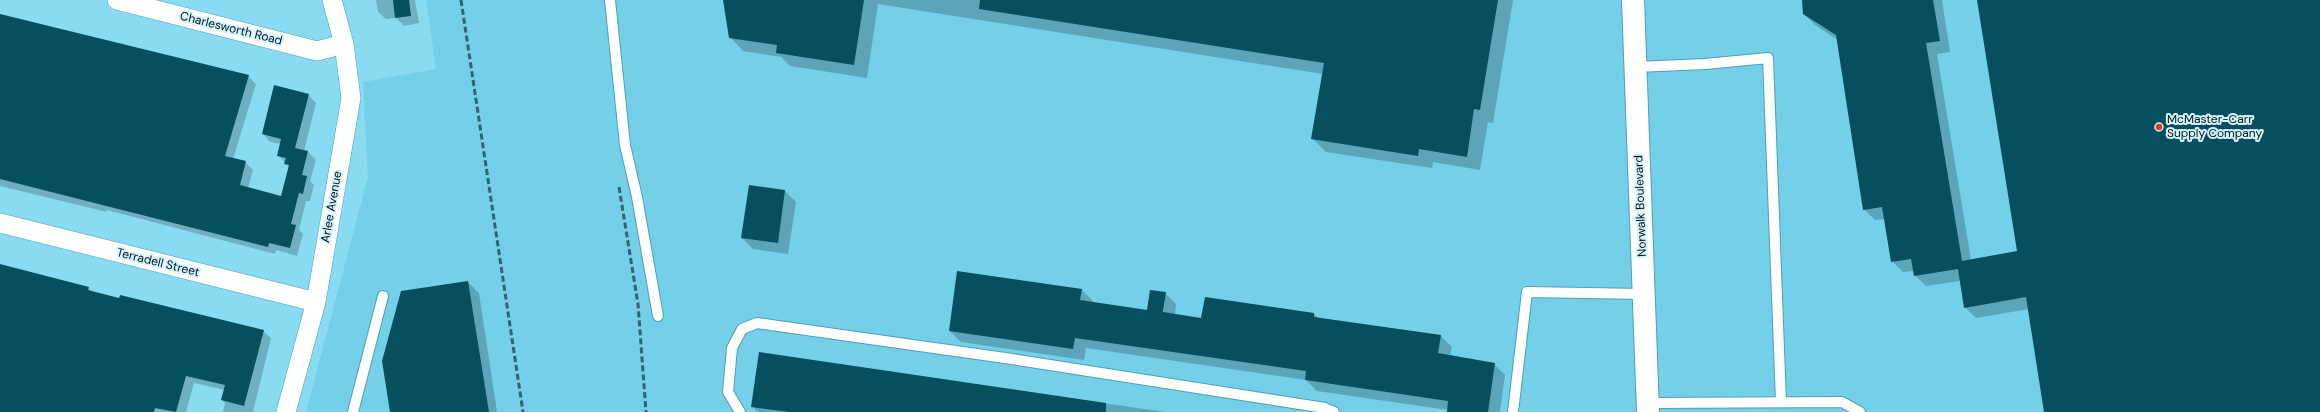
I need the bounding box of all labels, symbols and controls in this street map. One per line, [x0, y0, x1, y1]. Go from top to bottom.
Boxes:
street label: Charlesworth Road [178, 9, 284, 49]
place label: McMaster-Carr Supply Company [2167, 113, 2262, 141]
marker: McMaster-Carr Supply Company [2154, 122, 2164, 132]
street label: Norwalk Boulevard [1632, 155, 1650, 257]
street label: Arlee Avenue [319, 170, 345, 244]
street label: Terradell Street [115, 246, 201, 280]

